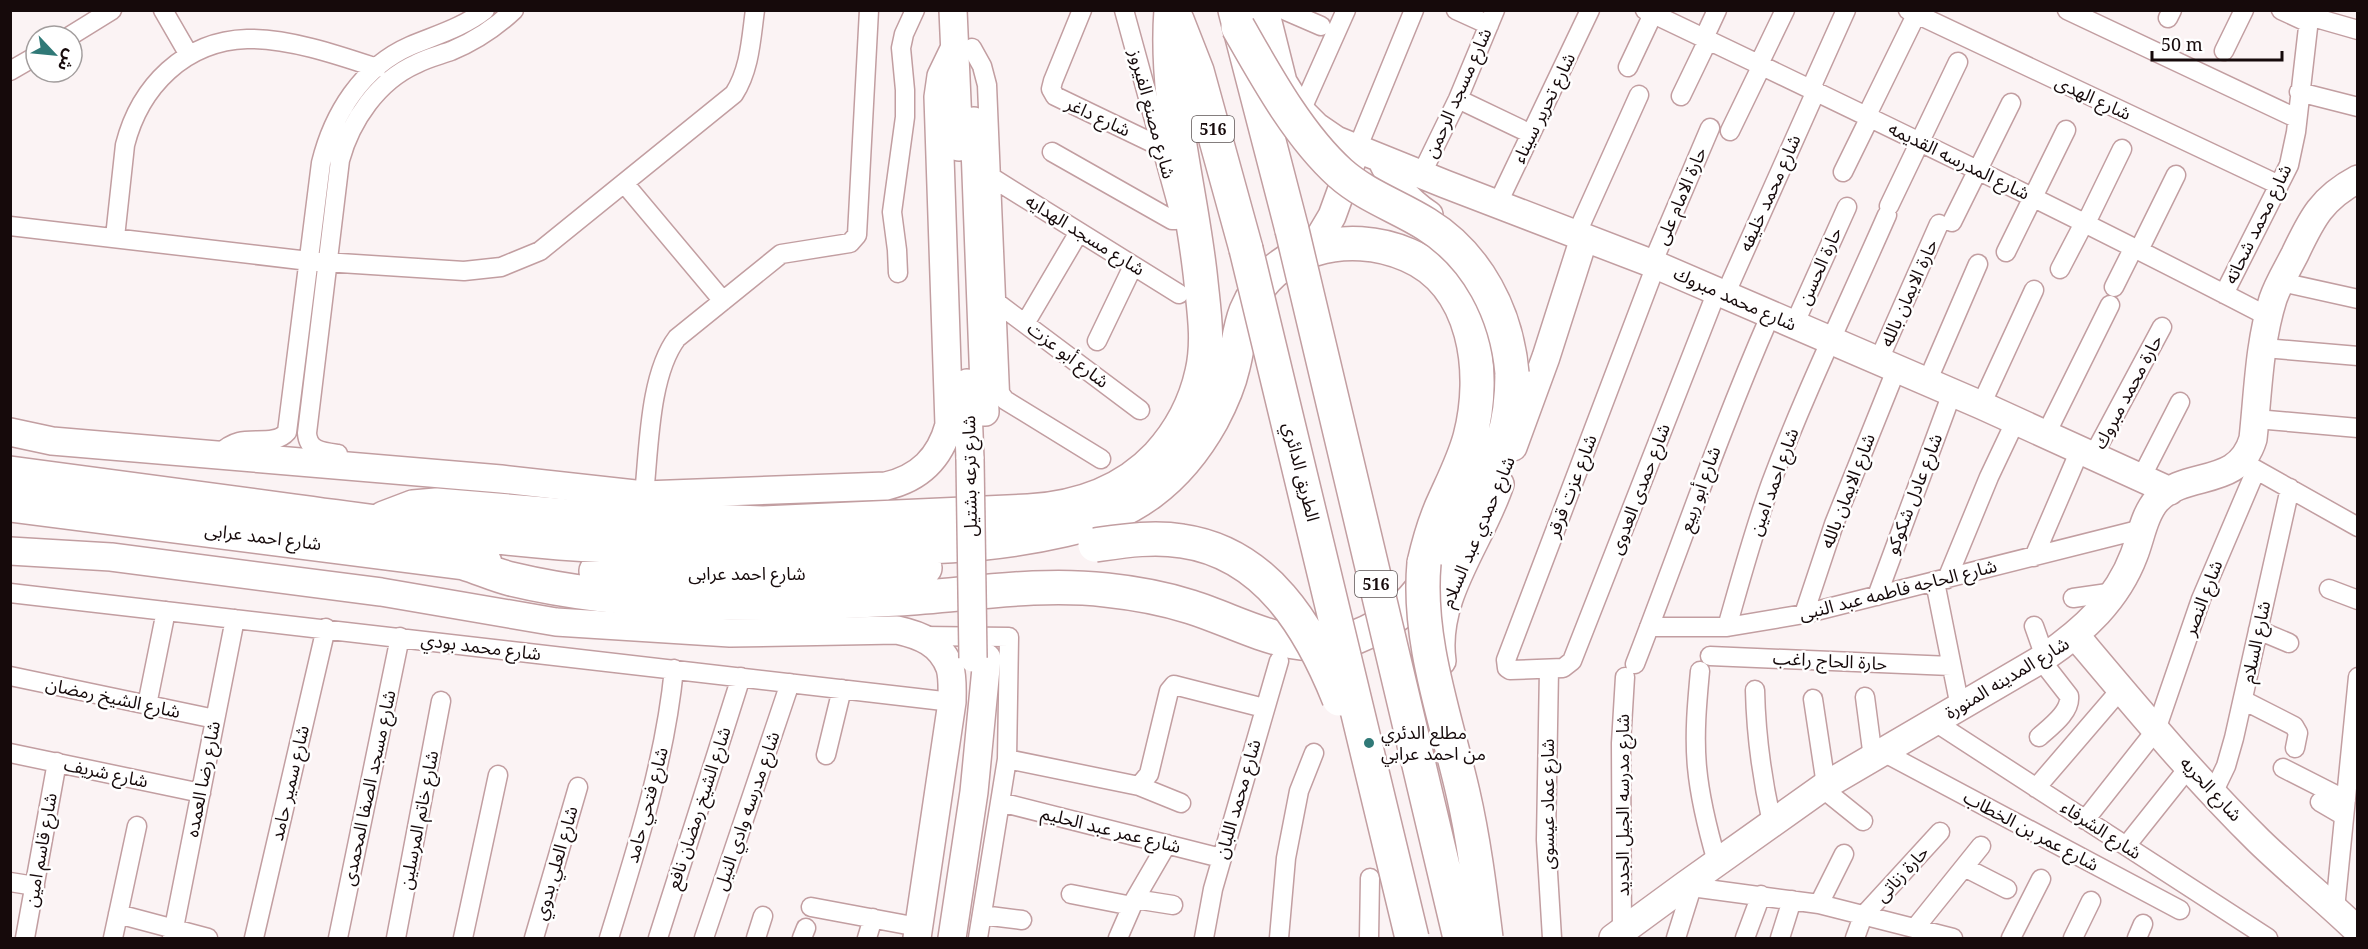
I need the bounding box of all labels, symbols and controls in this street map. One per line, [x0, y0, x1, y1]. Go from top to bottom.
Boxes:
north arrow [24, 24, 84, 84]
street label: شارع مسجد الرحمن [1418, 24, 1499, 163]
scale bar [2152, 24, 2282, 62]
text: 50 m [2161, 32, 2203, 56]
street label: شارع مصنع الفيروز [1121, 45, 1182, 182]
text: ش [53, 46, 82, 75]
street label: شارع تحرير سيناء [1506, 48, 1583, 168]
street label: شارع الهدى [2050, 69, 2135, 128]
street label: شارع داغر [1060, 90, 1135, 144]
street label: شارع المدرسه القديمه [1884, 115, 2034, 207]
road number: 516 [1192, 116, 1234, 142]
street label: شارع محمد خليفه [1733, 130, 1808, 256]
street label: حارة الامام على [1649, 143, 1714, 249]
street label: شارع محمد شحاته [2218, 160, 2299, 289]
street label: شارع مسجد الهدايه [1020, 188, 1150, 283]
street label: حارة الحسن [1791, 223, 1847, 308]
street label: حارة الايمان بالله [1874, 235, 1943, 350]
street label: شارع محمد مبروك [1669, 260, 1801, 339]
street label: شارع أبو عزت [1021, 316, 1114, 395]
street label: حارة محمد مبروك [2087, 330, 2167, 453]
street label: شارع ترعه بشتيل [956, 415, 985, 537]
street label: الطريق الدائري [1276, 420, 1326, 524]
street label: شارع حمدى العدوى [1603, 420, 1678, 559]
street label: شارع احمد امين [1742, 425, 1806, 540]
street label: شارع الايمان بالله [1814, 430, 1883, 553]
street label: شارع عادل شكوكو [1879, 430, 1950, 559]
street label: شارع عزت قرقر [1540, 431, 1604, 543]
street label: شارع أبو ربيع [1673, 443, 1728, 536]
street label: شارع حمدي عبد السلام [1434, 452, 1523, 612]
street label: شارع احمد عرابى [203, 517, 323, 558]
street label: شارع الحاجه فاطمه عبد النبى [1796, 553, 2000, 628]
street label: شارع النصر [2176, 556, 2230, 641]
street label: شارع احمد عرابى [688, 561, 806, 588]
road number: 516 [1355, 571, 1397, 597]
street label: شارع السلام [2235, 598, 2278, 686]
street label: شارع محمد بودي [419, 627, 543, 668]
street label: شارع المدينه المنورة [1940, 631, 2075, 726]
street label: حارة الحاج راغب [1772, 645, 1888, 677]
street label: شارع الشيخ رمضان [43, 671, 183, 726]
street label: شارع مسجد الصفا المحمدى [336, 688, 403, 889]
street label: شارع مدرسه الجيل الجديد [1610, 714, 1637, 896]
street label: شارع رضا العمده [179, 719, 228, 839]
place label: مطلع الدئري من احمد عرابي [1381, 720, 1486, 767]
street label: شارع سمير حامد [264, 723, 317, 843]
street label: شارع الشيخ رمضان نافع [660, 723, 738, 893]
street label: شارع مدرسه وادي النيل [708, 728, 787, 894]
street label: شارع محمد اللبان [1208, 736, 1268, 862]
marker: مطلع الدئري من احمد عرابي [1362, 736, 1376, 750]
street label: شارع عماد عيسوى [1535, 739, 1562, 869]
street label: شارع فتحي حامد [619, 744, 676, 866]
street label: شارع خاتم المرسلين [393, 748, 446, 892]
street label: شارع شريف [61, 751, 151, 796]
street label: شارع الحريه [2173, 751, 2248, 828]
street label: شارع عمر بن الخطاب [1958, 784, 2103, 879]
street label: شارع قاسم امين [18, 791, 65, 909]
street label: شارع الشرفاء [2055, 794, 2146, 867]
street label: شارع عمر عبد الحليم [1038, 800, 1184, 861]
street label: شارع العلي بدوي [527, 803, 586, 923]
street label: حارة زناتى [1869, 840, 1933, 907]

